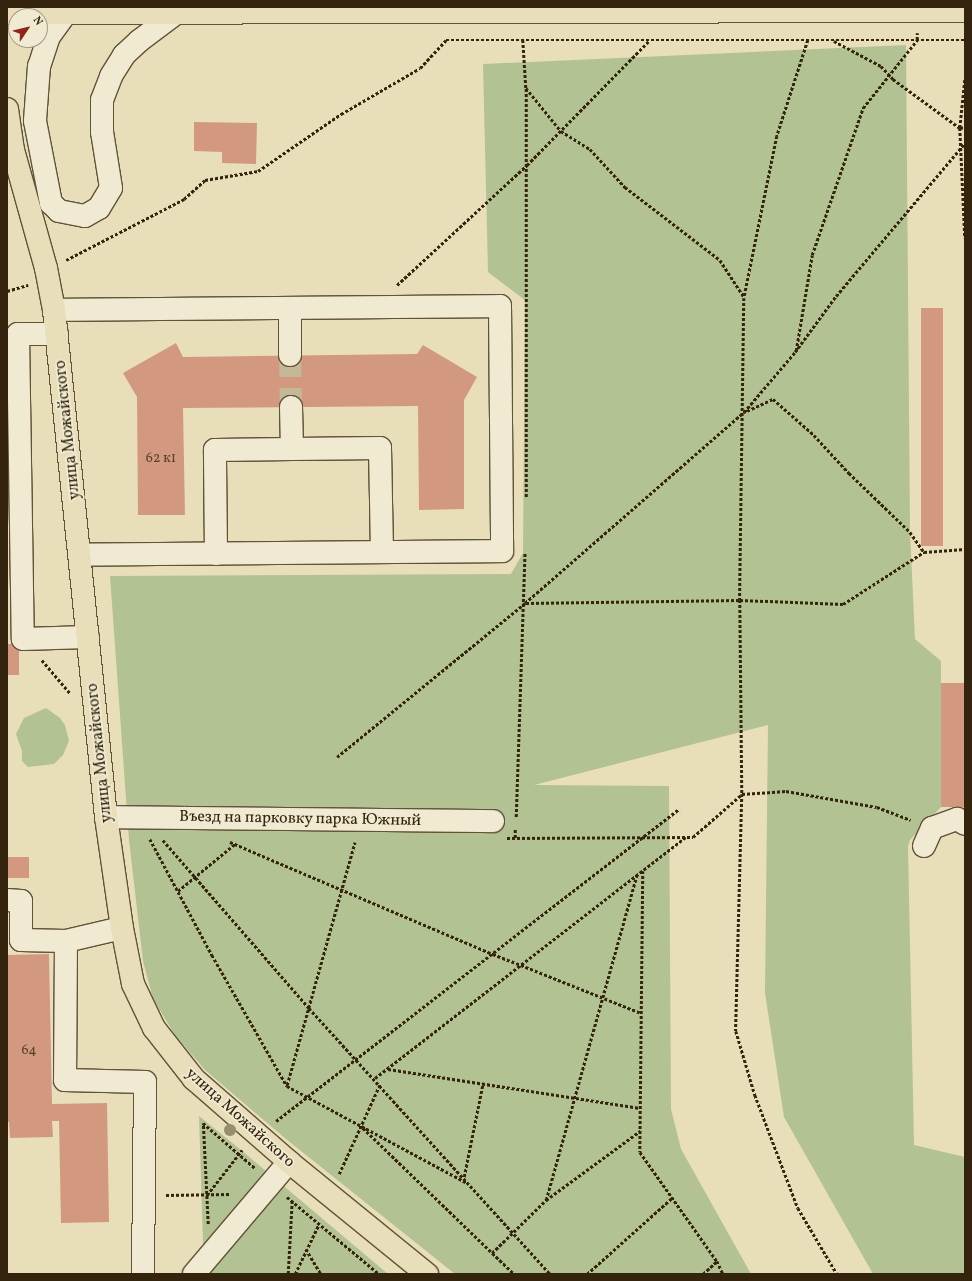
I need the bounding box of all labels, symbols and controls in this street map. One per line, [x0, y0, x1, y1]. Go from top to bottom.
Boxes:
north arrow [8, 8, 48, 48]
text: N [29, 14, 46, 29]
street label: улица Можайского [51, 359, 85, 501]
house number: 62 к1 [146, 451, 176, 467]
street label: улица Можайского [83, 682, 117, 824]
street label: Въезд на парковку парка Южный [179, 807, 421, 831]
house number: 64 [21, 1043, 37, 1059]
street label: улица Можайского [181, 1064, 299, 1172]

